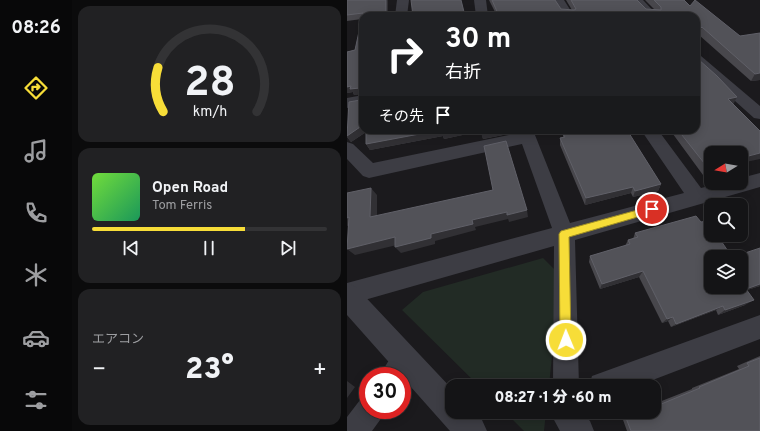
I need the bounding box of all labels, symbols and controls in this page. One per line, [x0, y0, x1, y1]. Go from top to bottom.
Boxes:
text: 08:26 [11, 17, 61, 40]
text: 30 m [445, 22, 511, 58]
icon: right [379, 28, 431, 80]
text: 28 [184, 58, 235, 111]
text: 右折 [445, 62, 481, 85]
icon: directions [22, 74, 50, 102]
text: km/h [192, 102, 227, 120]
icon: arrive [432, 104, 454, 126]
text: その先 [379, 108, 424, 127]
icon: music [22, 137, 50, 165]
north arrow [704, 146, 748, 190]
map controls [704, 146, 748, 294]
text: Open Road [152, 179, 228, 198]
pin [635, 192, 669, 226]
text: Tom Ferris [152, 198, 212, 214]
icon: arrive [641, 198, 663, 220]
button: search [704, 198, 748, 242]
icon: phone [22, 199, 50, 227]
icon: previous [120, 237, 142, 259]
icon: pause [198, 237, 220, 259]
icon: next [277, 237, 299, 259]
button: layers [704, 250, 748, 294]
icon: climate [22, 261, 50, 289]
position arrow [545, 319, 587, 361]
icon: car [22, 324, 50, 352]
text: エアコン [92, 332, 144, 348]
text: 23° [185, 352, 234, 389]
text: − [92, 357, 106, 384]
text: + [313, 357, 327, 384]
speed limit sign: 30 [359, 367, 411, 419]
icon: filters [22, 386, 50, 414]
text: 08:27 · 1 分 · 60 m [494, 389, 612, 408]

